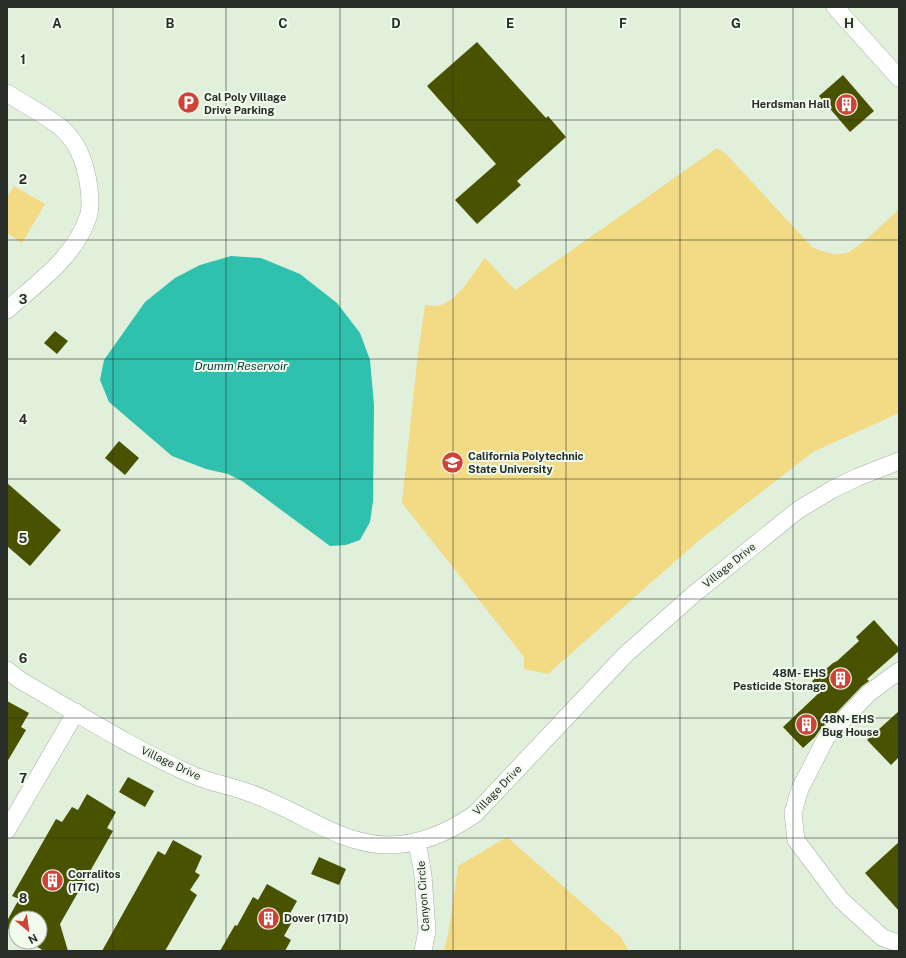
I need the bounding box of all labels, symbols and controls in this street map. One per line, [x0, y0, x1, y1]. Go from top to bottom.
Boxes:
text: A [52, 16, 62, 31]
text: B [166, 16, 175, 31]
text: C [278, 16, 288, 31]
text: D [391, 16, 401, 31]
text: E [506, 16, 514, 31]
text: F [619, 16, 627, 31]
text: G [731, 16, 741, 31]
text: H [844, 16, 854, 31]
text: 1 [20, 52, 26, 67]
parking icon: Cal Poly Village Drive Parking [175, 90, 201, 116]
place label: Cal Poly Village Drive Parking [204, 91, 286, 116]
building icon: Herdsman Hall [833, 91, 859, 117]
place label: Herdsman Hall [752, 98, 830, 110]
text: 2 [19, 172, 27, 187]
text: 3 [19, 292, 28, 307]
water label: Drumm Reservoir [194, 359, 288, 373]
text: 4 [19, 412, 28, 427]
school or university icon: California Polytechnic State University [440, 449, 466, 475]
place label: California Polytechnic State University [468, 450, 584, 475]
text: 5 [19, 531, 28, 546]
street label: Village Drive [700, 540, 758, 590]
text: 6 [19, 651, 28, 666]
building icon: 48M- EHS Pesticide Storage [828, 666, 854, 692]
place label: 48M- EHS Pesticide Storage [733, 667, 826, 692]
building icon: 48N- EHS Bug House [794, 712, 820, 738]
place label: 48N- EHS Bug House [822, 713, 879, 738]
street label: Village Drive [139, 744, 203, 782]
street label: Village Drive [470, 763, 524, 817]
text: 7 [19, 771, 27, 786]
street label: Canyon Circle [415, 860, 431, 932]
building icon: Corralitos (171C) [40, 867, 66, 893]
place label: Corralitos (171C) [68, 868, 121, 893]
text: 8 [19, 891, 28, 906]
building icon: Dover (171D) [255, 905, 281, 931]
north arrow [8, 910, 48, 950]
place label: Dover (171D) [284, 912, 349, 924]
text: N [26, 931, 40, 946]

